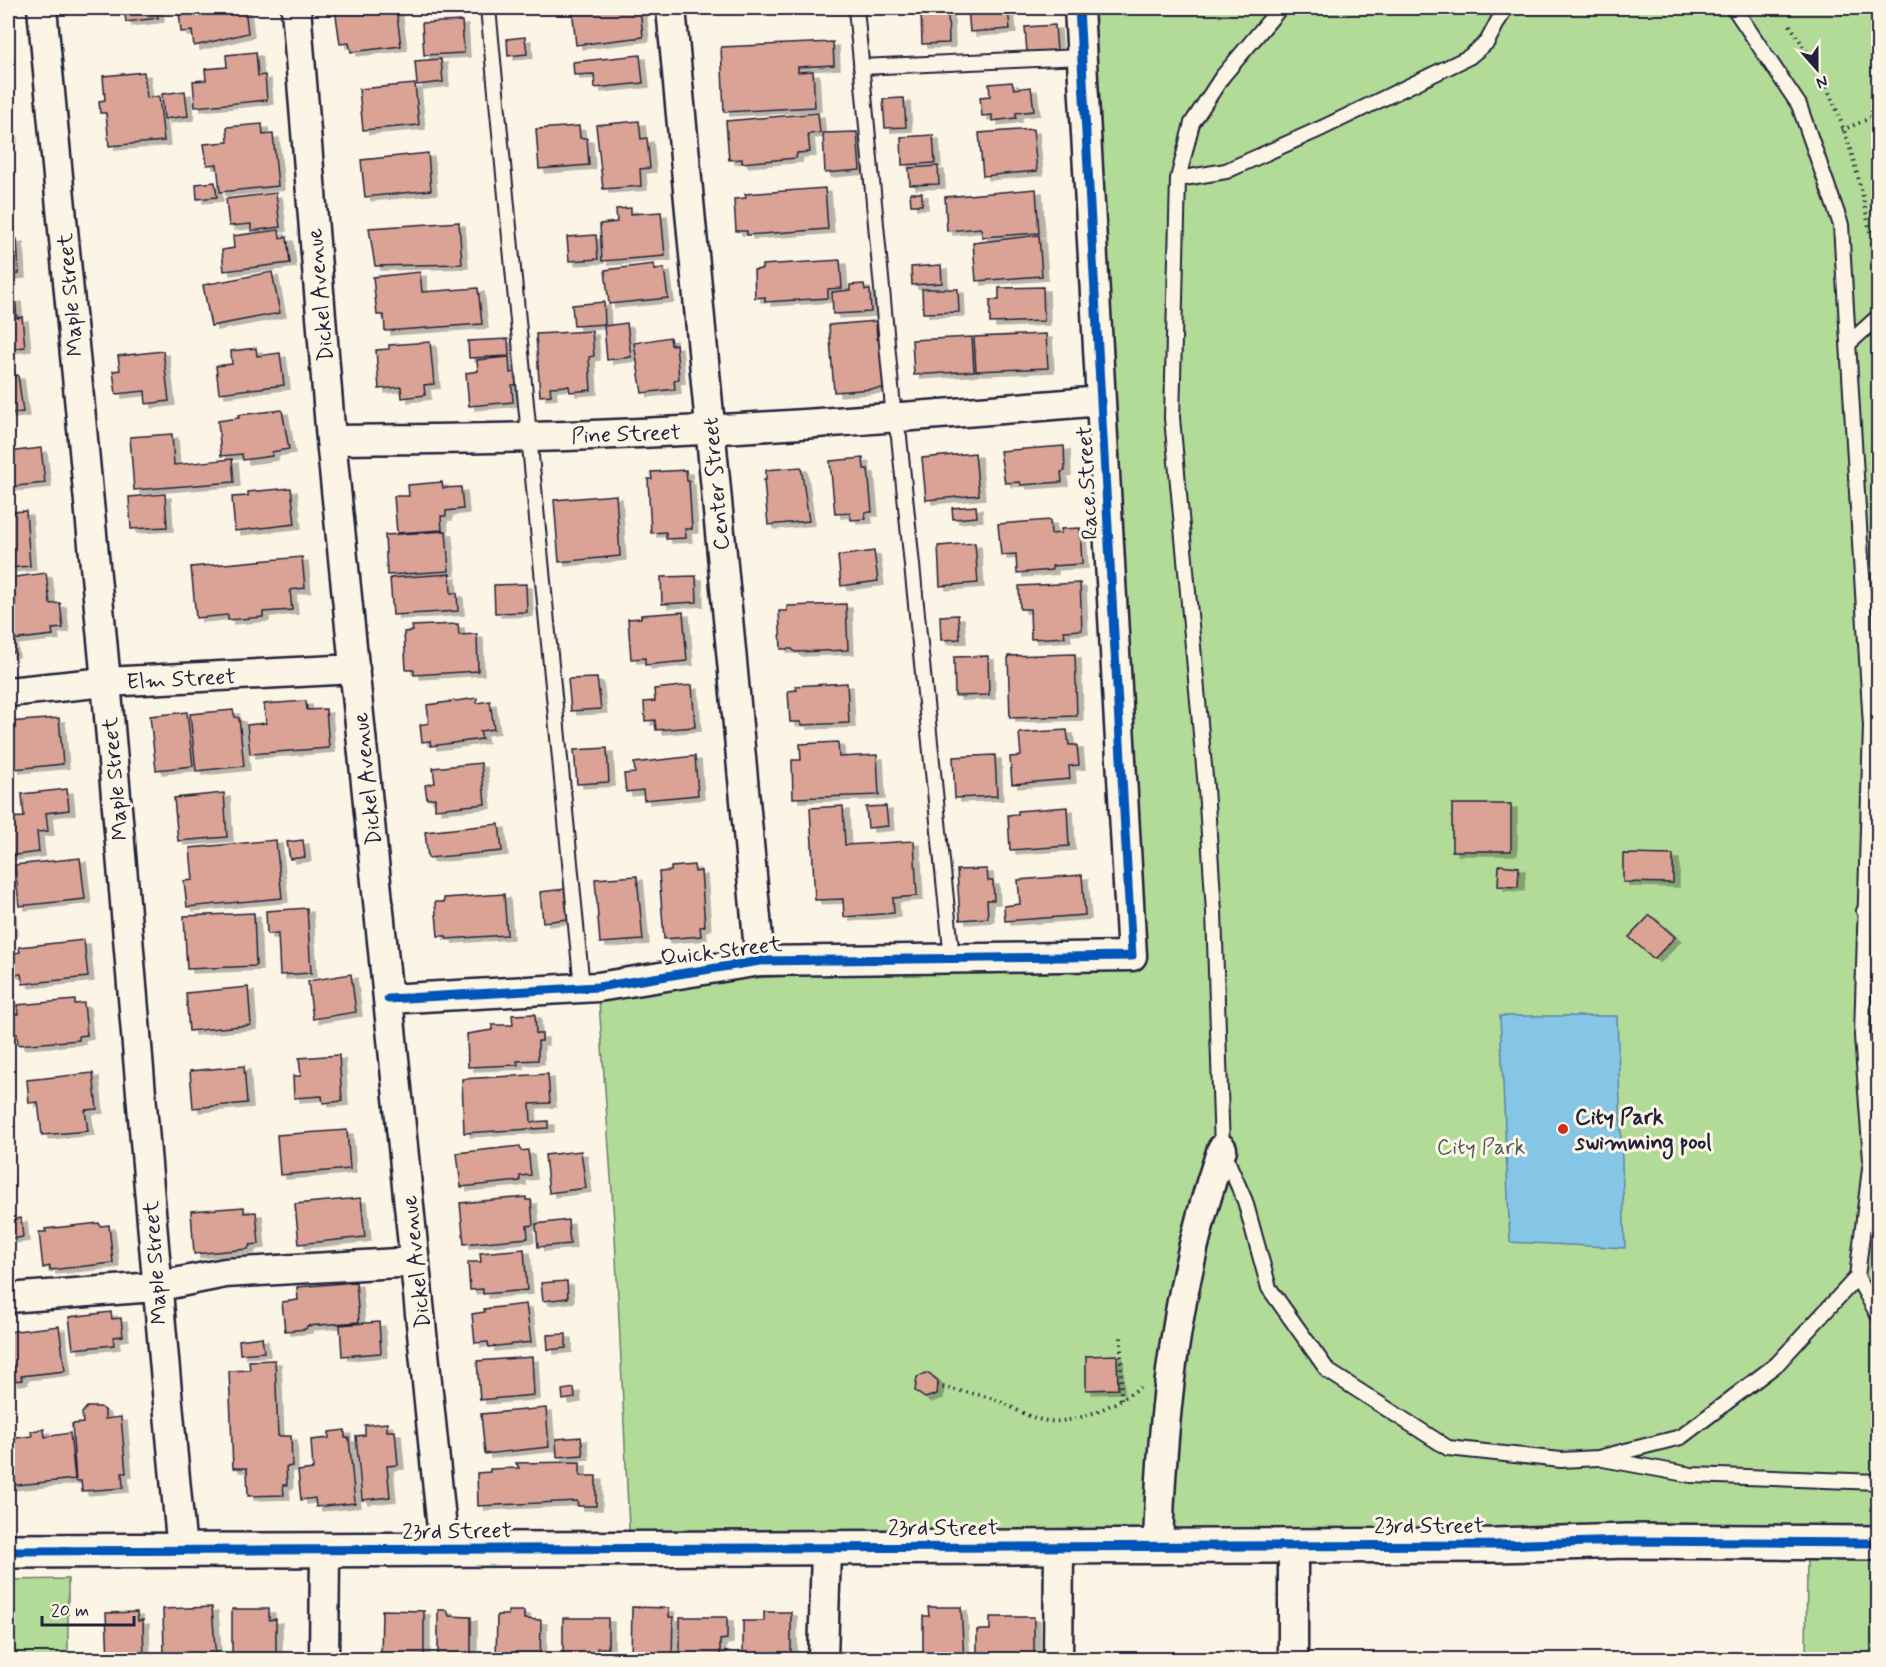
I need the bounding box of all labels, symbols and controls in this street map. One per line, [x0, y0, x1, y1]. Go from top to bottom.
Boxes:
north arrow [1787, 39, 1847, 99]
text: N [1813, 70, 1831, 93]
street label: Dickel Avenue [301, 227, 341, 363]
street label: Maple Street [52, 232, 90, 358]
street label: Center Street [697, 416, 737, 551]
street label: Pine Street [571, 419, 681, 451]
street label: Race Street [1071, 425, 1105, 541]
street label: Elm Street [126, 663, 236, 697]
street label: Dickel Avenue [347, 711, 389, 847]
street label: Maple Street [97, 716, 135, 842]
street label: Quick Street [659, 931, 784, 973]
place label: City Park swimming pool [1574, 1104, 1712, 1160]
marker: City Park swimming pool [1556, 1122, 1570, 1136]
park label: City Park [1437, 1134, 1525, 1162]
street label: Dickel Avenue [396, 1194, 438, 1330]
street label: Maple Street [138, 1200, 174, 1326]
street label: 23rd Street [1374, 1513, 1484, 1541]
street label: 23rd Street [888, 1515, 998, 1543]
street label: 23rd Street [402, 1517, 512, 1547]
scale bar [42, 1589, 134, 1627]
text: 20 m [51, 1599, 89, 1623]

